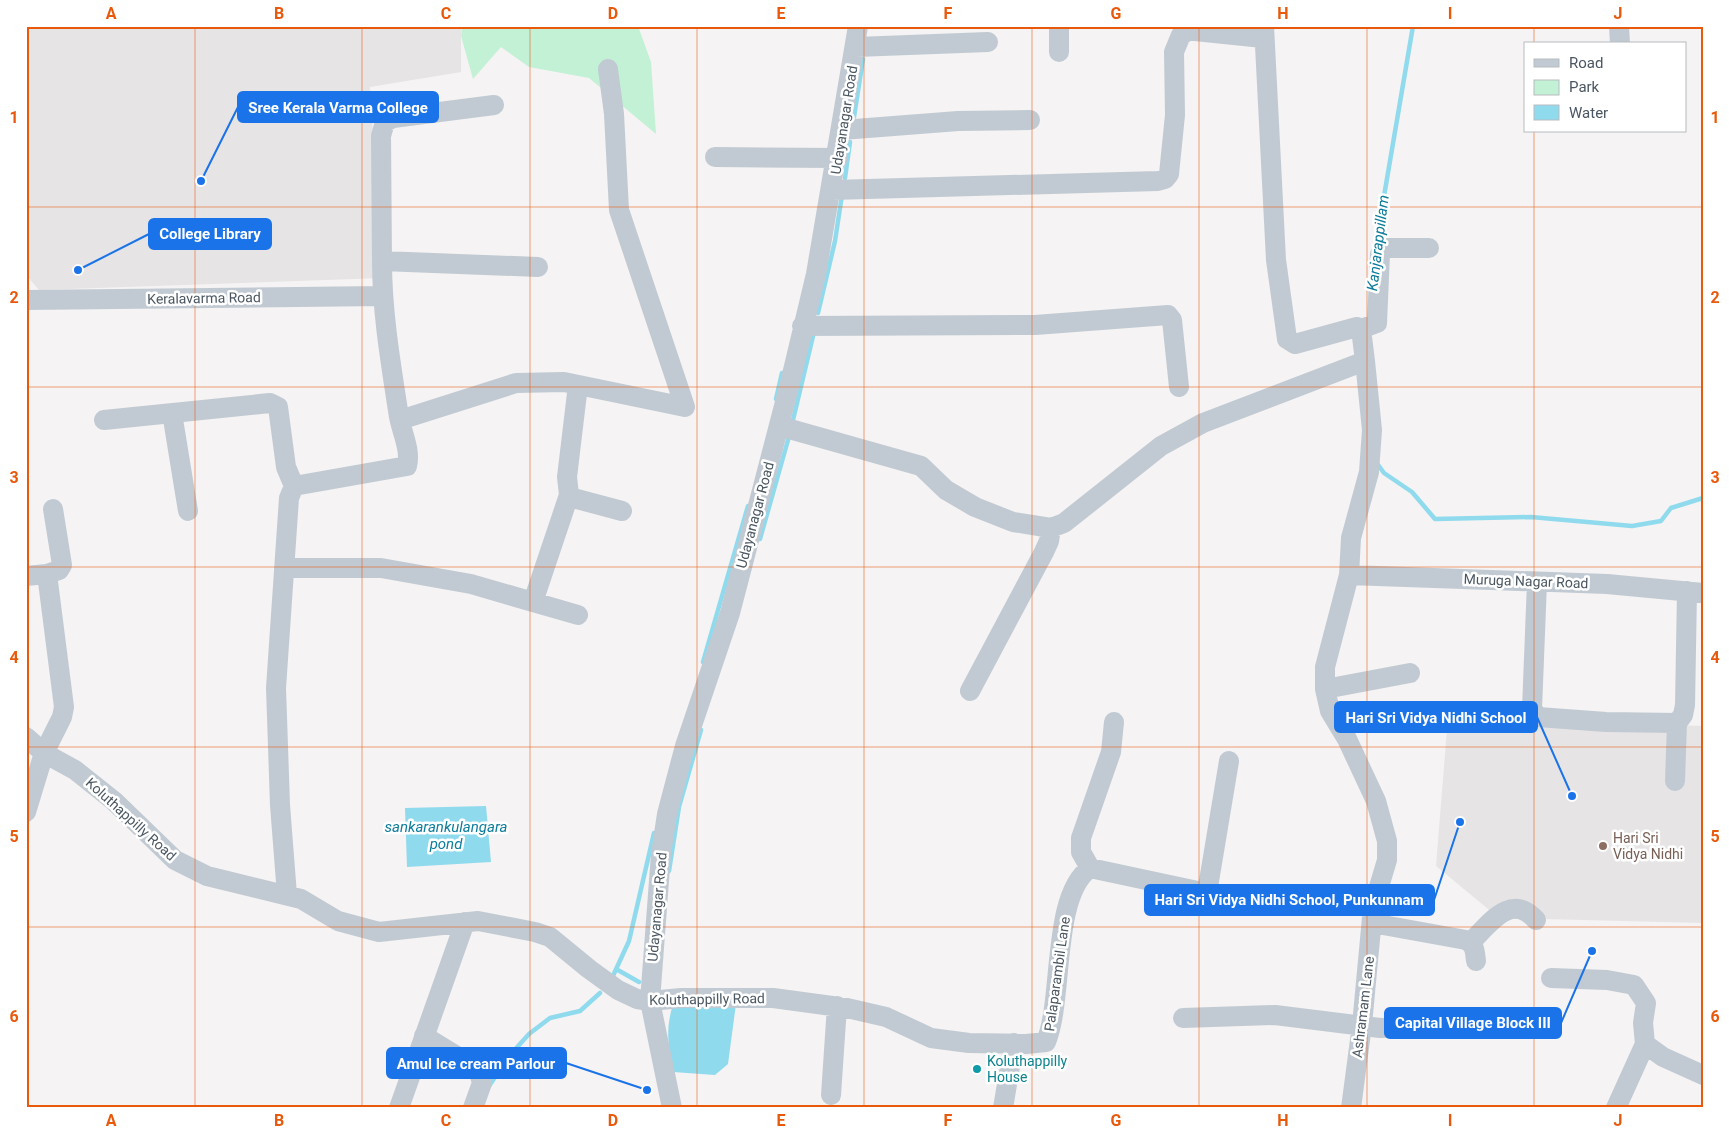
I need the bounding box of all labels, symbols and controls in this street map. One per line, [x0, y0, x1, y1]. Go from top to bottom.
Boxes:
text: A [106, 4, 117, 23]
text: B [274, 4, 284, 23]
text: C [441, 4, 451, 23]
text: D [608, 4, 618, 23]
text: E [777, 4, 786, 23]
text: F [944, 4, 953, 23]
text: G [1111, 4, 1122, 23]
text: H [1277, 4, 1289, 23]
text: I [1448, 4, 1452, 23]
text: J [1614, 4, 1622, 23]
legend [1524, 42, 1686, 132]
text: Road [1569, 54, 1603, 72]
street label: Udayanagar Road [828, 65, 860, 175]
text: Park [1569, 78, 1600, 96]
callout: Sree Kerala Varma College [238, 92, 438, 122]
text: Sree Kerala Varma College [248, 99, 428, 117]
text: Water [1569, 104, 1608, 122]
text: 1 [9, 108, 19, 127]
text: 1 [1710, 108, 1720, 127]
water label: Kanjarappillam [1363, 194, 1393, 292]
callout: College Library [149, 219, 271, 249]
text: College Library [159, 225, 261, 243]
text: 2 [9, 288, 19, 307]
text: 2 [1710, 288, 1720, 307]
street label: Keralavarma Road [147, 289, 261, 307]
street label: Udayanagar Road [733, 460, 777, 570]
text: 3 [9, 468, 19, 487]
text: 3 [1710, 468, 1720, 487]
street label: Muruga Nagar Road [1463, 571, 1589, 591]
text: 4 [9, 648, 19, 667]
text: 4 [1710, 648, 1720, 667]
callout: Hari Sri Vidya Nidhi School [1335, 702, 1537, 732]
text: Hari Sri Vidya Nidhi School [1345, 709, 1527, 727]
street label: Koluthappilly Road [83, 774, 179, 864]
water label: sankarankulangara pond [385, 818, 508, 853]
text: 5 [9, 827, 19, 846]
text: 5 [1710, 827, 1720, 846]
place label: Hari Sri Vidya Nidhi [1613, 830, 1683, 862]
marker: Hari Sri Vidya Nidhi [1597, 840, 1609, 852]
street label: Udayanagar Road [644, 852, 670, 962]
callout: Hari Sri Vidya Nidhi School, Punkunnam [1145, 885, 1434, 915]
text: Hari Sri Vidya Nidhi School, Punkunnam [1154, 891, 1424, 909]
street label: Palaparambil Lane [1041, 916, 1073, 1032]
street label: Ashramam Lane [1349, 955, 1377, 1059]
street label: Koluthappilly Road [649, 990, 765, 1008]
text: 6 [9, 1007, 19, 1026]
text: 6 [1710, 1007, 1720, 1026]
callout: Capital Village Block III [1385, 1008, 1561, 1038]
text: Capital Village Block III [1395, 1014, 1551, 1032]
callout: Amul Ice cream Parlour [387, 1048, 566, 1078]
place label: Koluthappilly House [987, 1053, 1068, 1085]
text: Amul Ice cream Parlour [397, 1055, 556, 1073]
marker: Koluthappilly House [971, 1063, 983, 1075]
text: A [106, 1111, 117, 1130]
text: B [274, 1111, 284, 1130]
text: C [441, 1111, 451, 1130]
text: D [608, 1111, 618, 1130]
text: E [777, 1111, 786, 1130]
text: F [944, 1111, 953, 1130]
text: G [1111, 1111, 1122, 1130]
text: H [1277, 1111, 1289, 1130]
text: I [1448, 1111, 1452, 1130]
text: J [1614, 1111, 1622, 1130]

